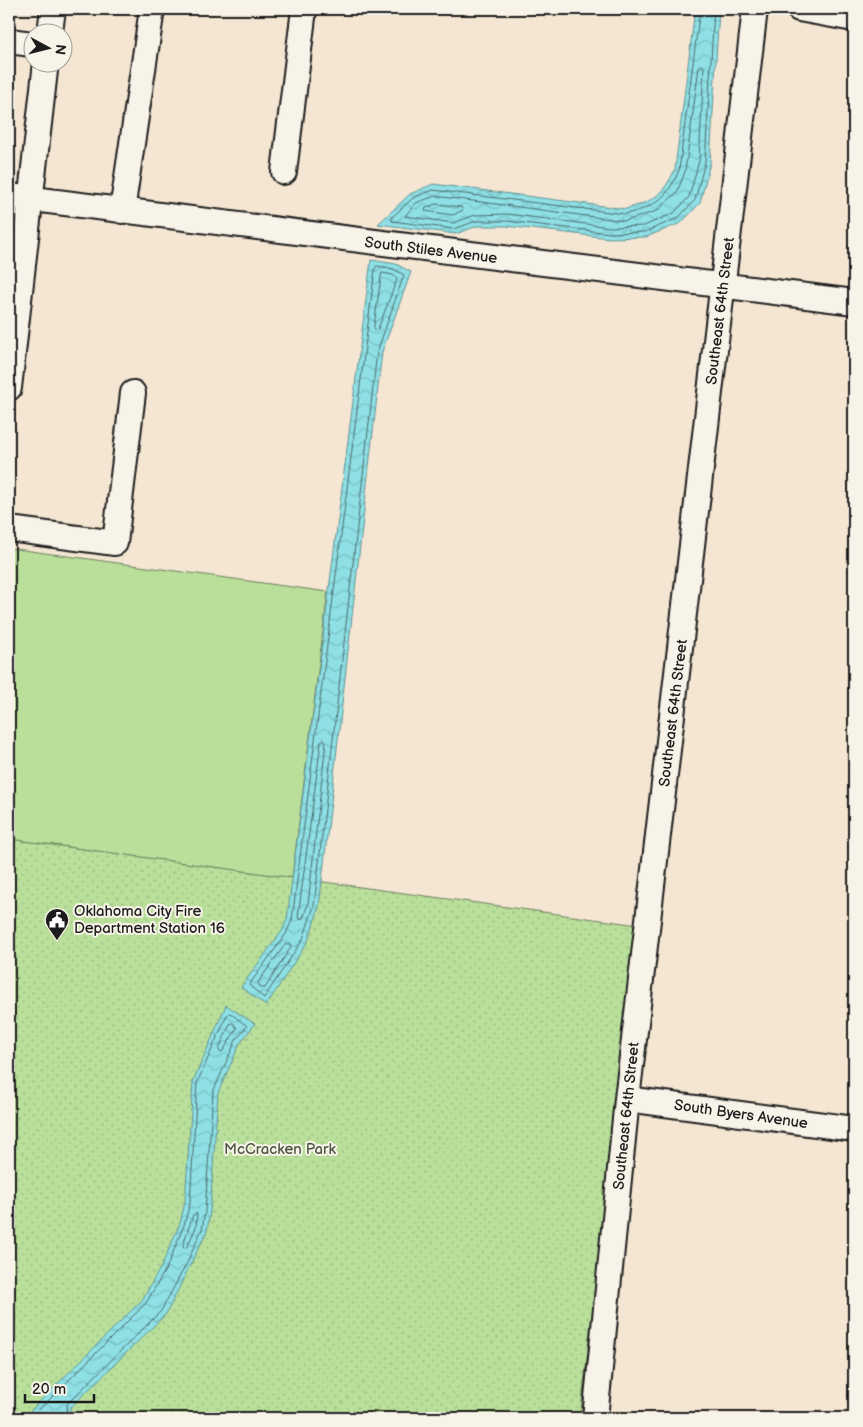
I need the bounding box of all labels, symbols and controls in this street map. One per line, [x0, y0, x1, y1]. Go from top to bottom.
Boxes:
north arrow [22, 22, 72, 72]
text: N [51, 43, 69, 56]
street label: South Stiles Avenue [363, 233, 498, 268]
street label: Southeast 64th Street [702, 236, 739, 386]
street label: Southeast 64th Street [655, 638, 692, 788]
place label: Oklahoma City Fire Department Station 16 [74, 902, 225, 938]
public building icon: Oklahoma City Fire Department Station 16 [44, 907, 70, 941]
street label: Southeast 64th Street [609, 1041, 644, 1191]
street label: South Byers Avenue [673, 1096, 809, 1133]
park label: McCracken Park [224, 1140, 337, 1159]
scale bar [25, 1372, 94, 1404]
text: 20 m [32, 1380, 66, 1399]

